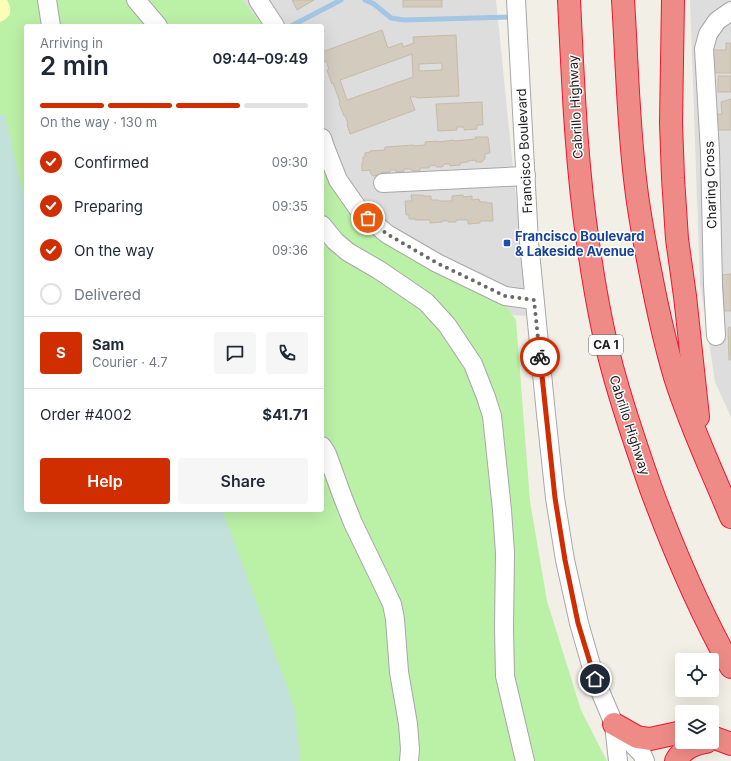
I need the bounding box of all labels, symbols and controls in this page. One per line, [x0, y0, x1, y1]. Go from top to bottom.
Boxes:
text: Arriving in [40, 35, 103, 51]
text: 09:44–09:49 [212, 49, 308, 68]
text: 2 min [40, 50, 109, 81]
street label: Cabrillo Highway [564, 55, 586, 159]
street label: Francisco Boulevard [513, 88, 535, 214]
text: On the way · 130 m [40, 114, 157, 130]
street label: Charing Cross [700, 141, 720, 229]
icon: check [40, 151, 62, 173]
text: Confirmed [74, 153, 149, 172]
text: 09:30 [272, 154, 308, 170]
icon: check [40, 195, 62, 217]
text: Preparing [74, 197, 143, 216]
text: 09:35 [272, 198, 308, 214]
pin [351, 201, 385, 235]
icon: bag [357, 207, 379, 229]
place label: Francisco Boulevard & Lakeside Avenue [515, 228, 644, 259]
marker: Francisco Boulevard & Lakeside Avenue [502, 238, 512, 248]
icon: check [40, 239, 62, 261]
text: On the way [74, 241, 154, 260]
text: 09:36 [272, 242, 308, 258]
text: Delivered [74, 285, 141, 304]
button: chat [214, 332, 256, 374]
button: phone [266, 332, 308, 374]
text: Sam [92, 335, 124, 354]
road number: CA 1 [589, 335, 623, 355]
courier [520, 337, 560, 377]
text: S [56, 343, 66, 362]
icon: bike [529, 346, 551, 368]
text: Courier · 4.7 [92, 354, 168, 370]
street label: Cabrillo Highway [606, 373, 654, 477]
text: Order #4002 [40, 405, 132, 424]
text: $41.71 [262, 405, 308, 424]
button: Help [40, 458, 170, 504]
button: Share [178, 458, 308, 504]
map controls [675, 653, 719, 749]
button: locate [675, 653, 719, 697]
pin [578, 662, 612, 696]
icon: home [584, 668, 606, 690]
button: layers [675, 705, 719, 749]

